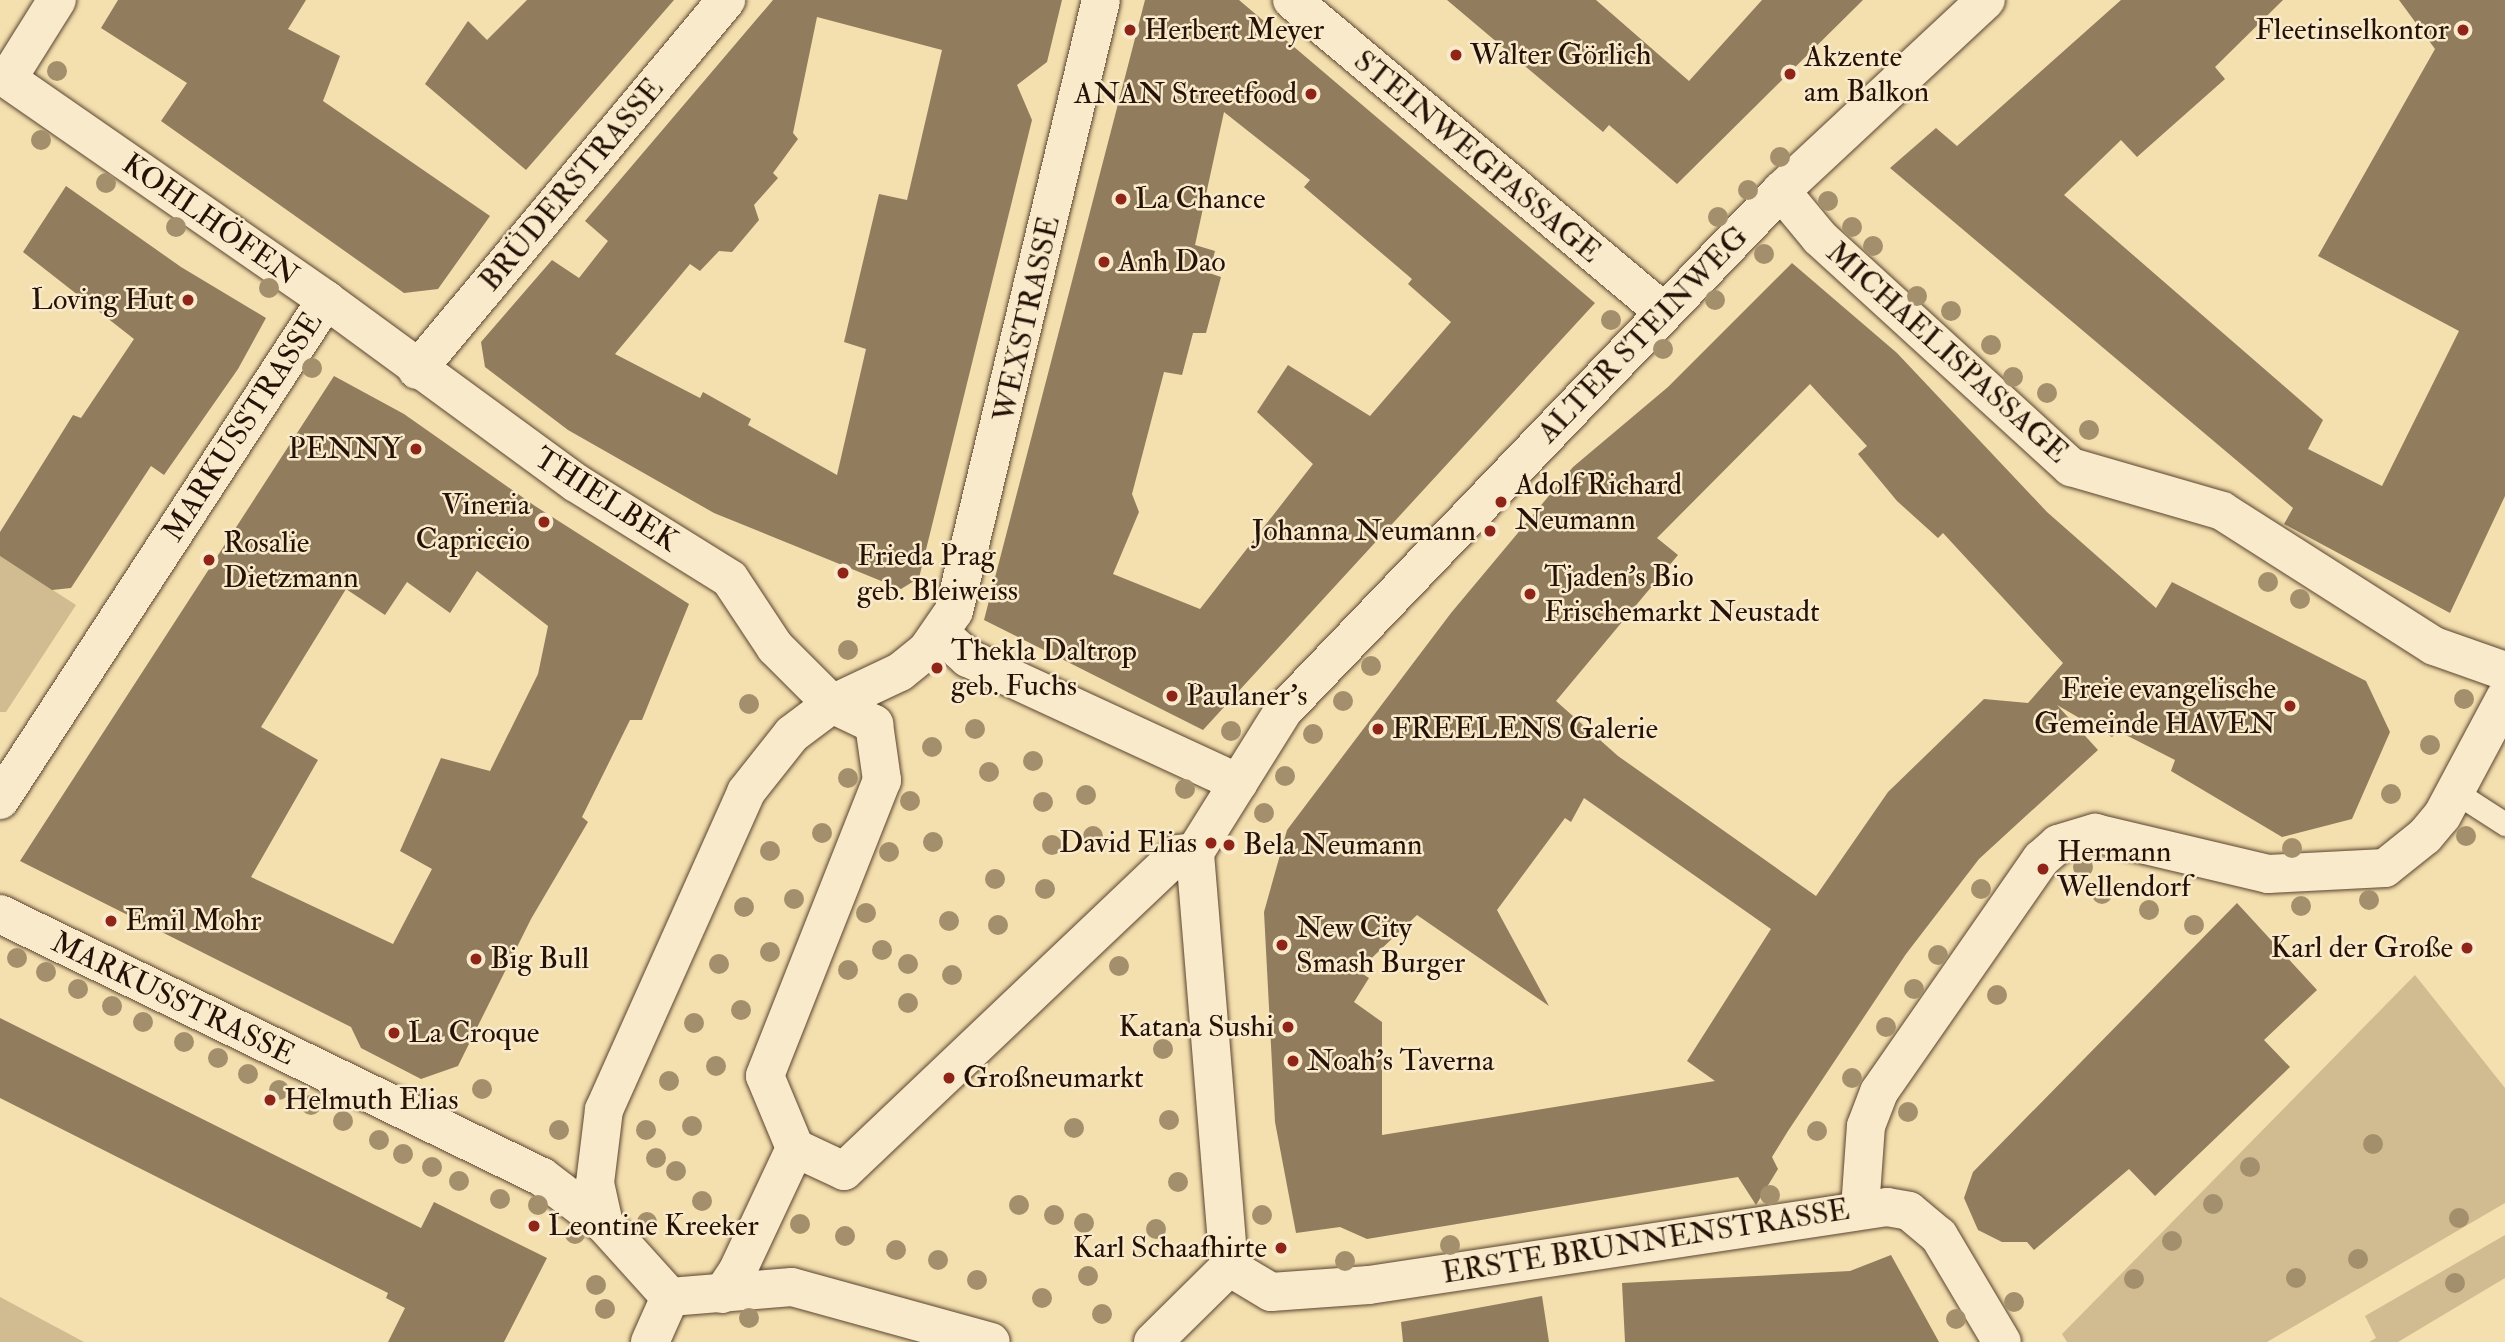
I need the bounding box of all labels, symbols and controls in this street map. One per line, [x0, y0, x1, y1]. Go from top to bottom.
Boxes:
place label: Herbert Meyer [1144, 12, 1324, 48]
place label: Fleetinselkontor [2255, 12, 2449, 48]
marker: Herbert Meyer [1122, 22, 1138, 38]
marker: Fleetinselkontor [2455, 22, 2471, 38]
place label: Walter Görlich [1470, 37, 1652, 73]
place label: Akzente am Balkon [1804, 39, 1929, 110]
street label: STEINWEGPASSAGE [1346, 43, 1608, 271]
marker: Walter Görlich [1448, 47, 1464, 63]
marker: Akzente am Balkon [1782, 66, 1798, 82]
street label: BRÜDERSTRASSE [472, 71, 672, 299]
place label: ANAN Streetfood [1074, 76, 1297, 112]
marker: ANAN Streetfood [1303, 86, 1319, 102]
street label: KOHLHÖFEN [115, 146, 305, 294]
place label: La Chance [1135, 181, 1265, 217]
marker: La Chance [1113, 191, 1129, 207]
street label: WEXSTRASSE [986, 213, 1068, 425]
street label: ALTER STEINWEG [1530, 219, 1756, 451]
street label: MICHAELISPASSAGE [1819, 235, 2075, 471]
place label: Anh Dao [1118, 244, 1226, 280]
marker: Anh Dao [1096, 254, 1112, 270]
place label: Loving Hut [31, 282, 174, 318]
marker: Loving Hut [180, 292, 196, 308]
street label: MARKUSSTRASSE [155, 306, 331, 548]
place label: PENNY [288, 431, 402, 467]
street label: THIELBEK [527, 440, 685, 560]
marker: PENNY [408, 441, 424, 457]
place label: Adolf Richard Neumann [1515, 467, 1682, 538]
place label: Vineria Capriccio [415, 487, 530, 558]
marker: Adolf Richard Neumann [1493, 494, 1509, 510]
place label: Johanna Neumann [1252, 513, 1476, 549]
marker: Vineria Capriccio [536, 514, 552, 530]
marker: Johanna Neumann [1482, 523, 1498, 539]
place label: Rosalie Dietzmann [223, 525, 359, 596]
place label: Frieda Prag geb. Bleiweiss [857, 538, 1018, 608]
marker: Rosalie Dietzmann [201, 552, 217, 568]
place label: Tjaden's Bio Frischemarkt Neustadt [1544, 559, 1820, 630]
marker: Frieda Prag geb. Bleiweiss [835, 565, 851, 581]
marker: Tjaden's Bio Frischemarkt Neustadt [1522, 586, 1538, 602]
place label: Thekla Daltrop geb. Fuchs [951, 633, 1137, 704]
marker: Thekla Daltrop geb. Fuchs [929, 660, 945, 676]
place label: Freie evangelische Gemeinde HAVEN [2034, 671, 2276, 742]
place label: Paulaner's [1186, 678, 1308, 714]
marker: Paulaner's [1164, 688, 1180, 704]
marker: Freie evangelische Gemeinde HAVEN [2282, 698, 2298, 714]
place label: FREELENS Galerie [1392, 711, 1658, 747]
marker: FREELENS Galerie [1370, 721, 1386, 737]
place label: David Elias [1059, 825, 1197, 861]
place label: Bela Neumann [1243, 827, 1422, 863]
place label: Hermann Wellendorf [2057, 834, 2191, 904]
marker: David Elias [1203, 835, 1219, 851]
marker: Bela Neumann [1221, 837, 1237, 853]
marker: Hermann Wellendorf [2035, 861, 2051, 877]
place label: Emil Mohr [125, 903, 262, 939]
place label: New City Smash Burger [1296, 910, 1465, 981]
marker: Emil Mohr [103, 913, 119, 929]
street label: MARKUSSTRASSE [45, 924, 301, 1074]
place label: Karl der Große [2270, 930, 2453, 966]
marker: New City Smash Burger [1274, 937, 1290, 953]
marker: Karl der Große [2459, 940, 2475, 956]
place label: Big Bull [490, 941, 589, 977]
marker: Big Bull [468, 951, 484, 967]
place label: Katana Sushi [1119, 1009, 1274, 1045]
place label: La Croque [408, 1015, 539, 1051]
marker: Katana Sushi [1280, 1019, 1296, 1035]
marker: La Croque [386, 1025, 402, 1041]
place label: Noah's Taverna [1307, 1043, 1494, 1079]
marker: Noah's Taverna [1285, 1053, 1301, 1069]
place label: Großneumarkt [963, 1060, 1144, 1096]
marker: Großneumarkt [941, 1070, 957, 1086]
place label: Helmuth Elias [284, 1082, 459, 1118]
marker: Helmuth Elias [262, 1092, 278, 1108]
street label: ERSTE BRUNNENSTRASSE [1440, 1192, 1852, 1292]
place label: Leontine Kreeker [548, 1208, 759, 1244]
marker: Leontine Kreeker [526, 1218, 542, 1234]
place label: Karl Schaafhirte [1073, 1230, 1267, 1266]
marker: Karl Schaafhirte [1273, 1240, 1289, 1256]

